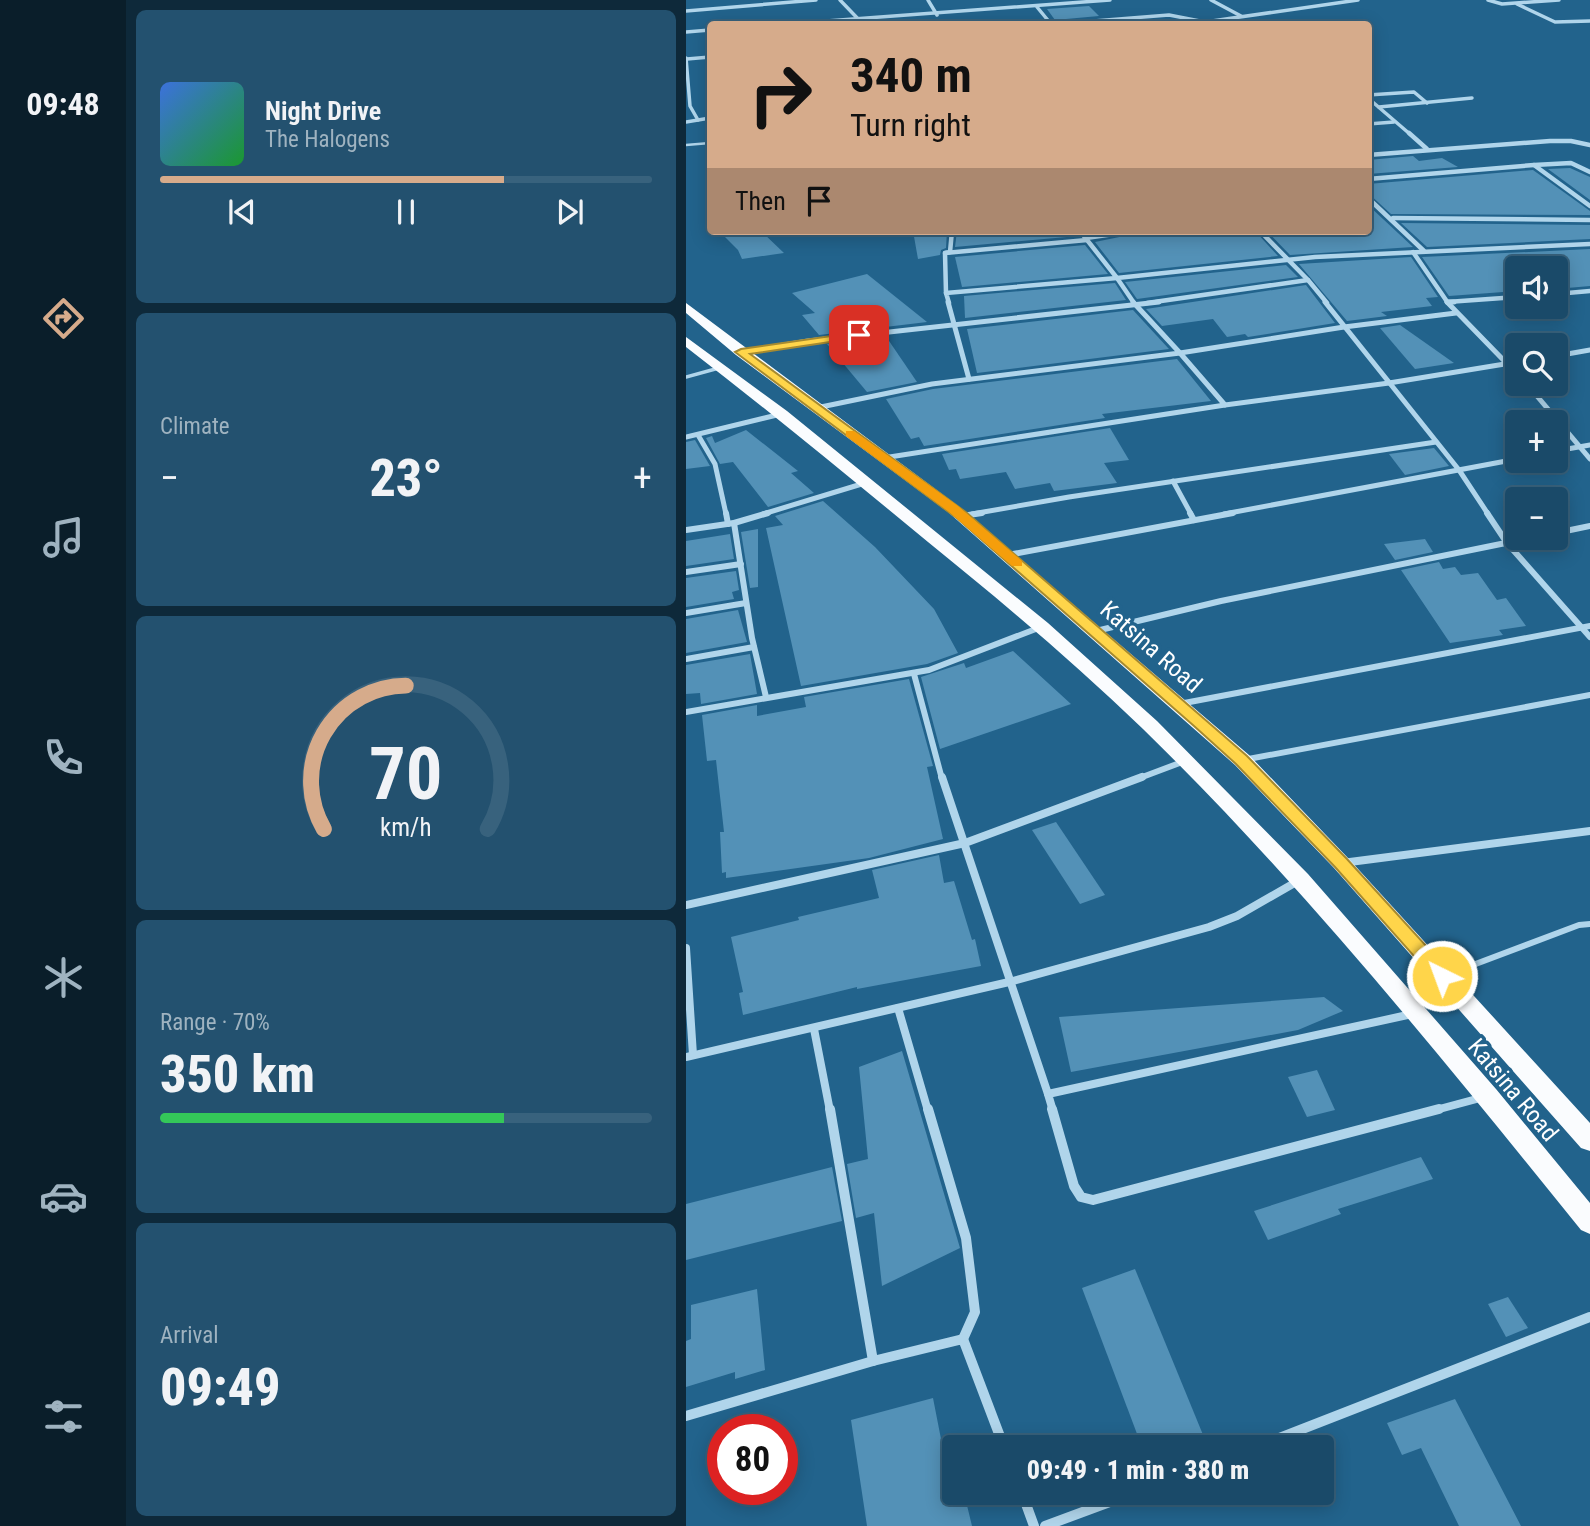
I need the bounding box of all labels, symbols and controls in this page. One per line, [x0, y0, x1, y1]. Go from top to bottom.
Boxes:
text: 340 m [850, 47, 972, 104]
icon: right [735, 49, 826, 140]
text: 09:48 [26, 85, 100, 123]
text: Night Drive [265, 96, 381, 126]
text: Turn right [850, 106, 971, 144]
text: The Halogens [265, 126, 390, 153]
icon: arrive [800, 182, 838, 220]
text: Then [735, 186, 786, 216]
icon: previous [223, 193, 261, 231]
icon: pause [387, 193, 425, 231]
icon: next [551, 193, 589, 231]
map controls [1505, 256, 1568, 550]
button: sound [1505, 256, 1568, 319]
icon: directions [39, 294, 88, 343]
pin [829, 305, 889, 365]
icon: arrive [840, 316, 878, 354]
button: search [1505, 333, 1568, 396]
button: + [1505, 410, 1568, 473]
text: Climate [160, 413, 230, 440]
text: 23° [369, 448, 443, 509]
text: − [160, 456, 179, 500]
text: + [633, 456, 652, 500]
button: − [1505, 487, 1568, 550]
icon: music [39, 513, 88, 562]
street label: Katsina Road [1095, 595, 1207, 699]
text: 70 [369, 731, 443, 817]
icon: phone [39, 733, 88, 782]
text: km/h [380, 813, 432, 842]
position arrow [1405, 939, 1479, 1013]
icon: climate [39, 953, 88, 1002]
text: Range · 70% [160, 1009, 270, 1036]
street label: Katsina Road [1462, 1033, 1564, 1147]
text: 350 km [160, 1044, 315, 1105]
icon: car [39, 1172, 88, 1221]
text: Arrival [160, 1322, 219, 1349]
text: 09:49 [160, 1357, 280, 1418]
icon: filters [39, 1392, 88, 1441]
speed limit sign: 80 [707, 1414, 798, 1505]
text: 09:49 · 1 min · 380 m [1027, 1455, 1249, 1485]

